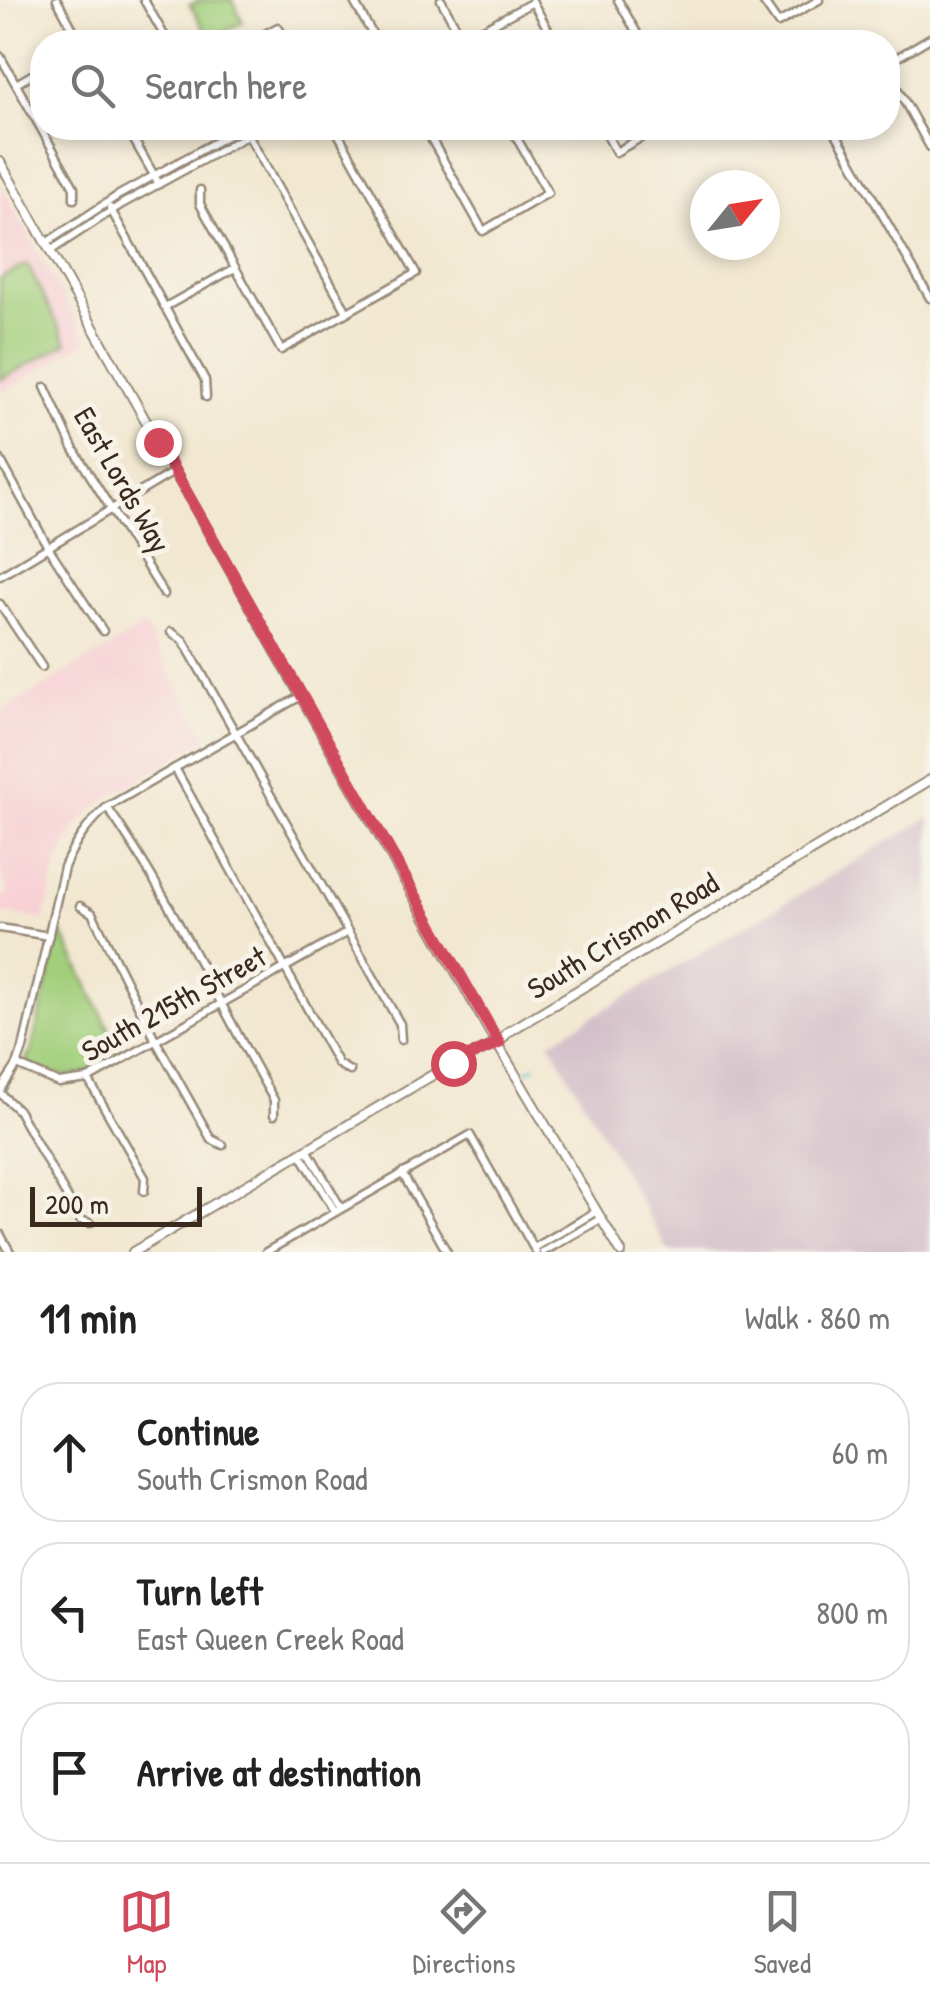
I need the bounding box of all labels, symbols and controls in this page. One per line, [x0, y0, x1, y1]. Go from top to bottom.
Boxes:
search box [30, 30, 900, 140]
icon: search [65, 58, 120, 113]
text: Search here [145, 59, 307, 111]
north arrow [690, 170, 780, 260]
street label: East Lords Way [65, 399, 181, 560]
route end [136, 420, 182, 466]
street label: South Crismon Road [520, 862, 726, 1008]
street label: South 215th Street [74, 936, 273, 1070]
route start [431, 1041, 477, 1087]
scale bar [30, 1182, 202, 1226]
text: 200 m [45, 1185, 109, 1223]
text: 11 min [40, 1289, 137, 1346]
text: Walk · 860 m [745, 1296, 890, 1339]
text: Continue [137, 1405, 259, 1457]
icon: ahead [42, 1425, 97, 1480]
text: 60 m [832, 1431, 888, 1474]
text: South Crismon Road [137, 1457, 367, 1500]
text: Turn left [137, 1565, 262, 1617]
icon: left [42, 1585, 97, 1640]
text: 800 m [816, 1591, 888, 1634]
text: East Queen Creek Road [137, 1617, 404, 1660]
icon: arrive [42, 1745, 97, 1800]
text: Arrive at destination [137, 1746, 421, 1798]
tab: Map [119, 1884, 174, 1982]
tab: Directions [412, 1884, 515, 1982]
tab: Saved [754, 1884, 811, 1982]

